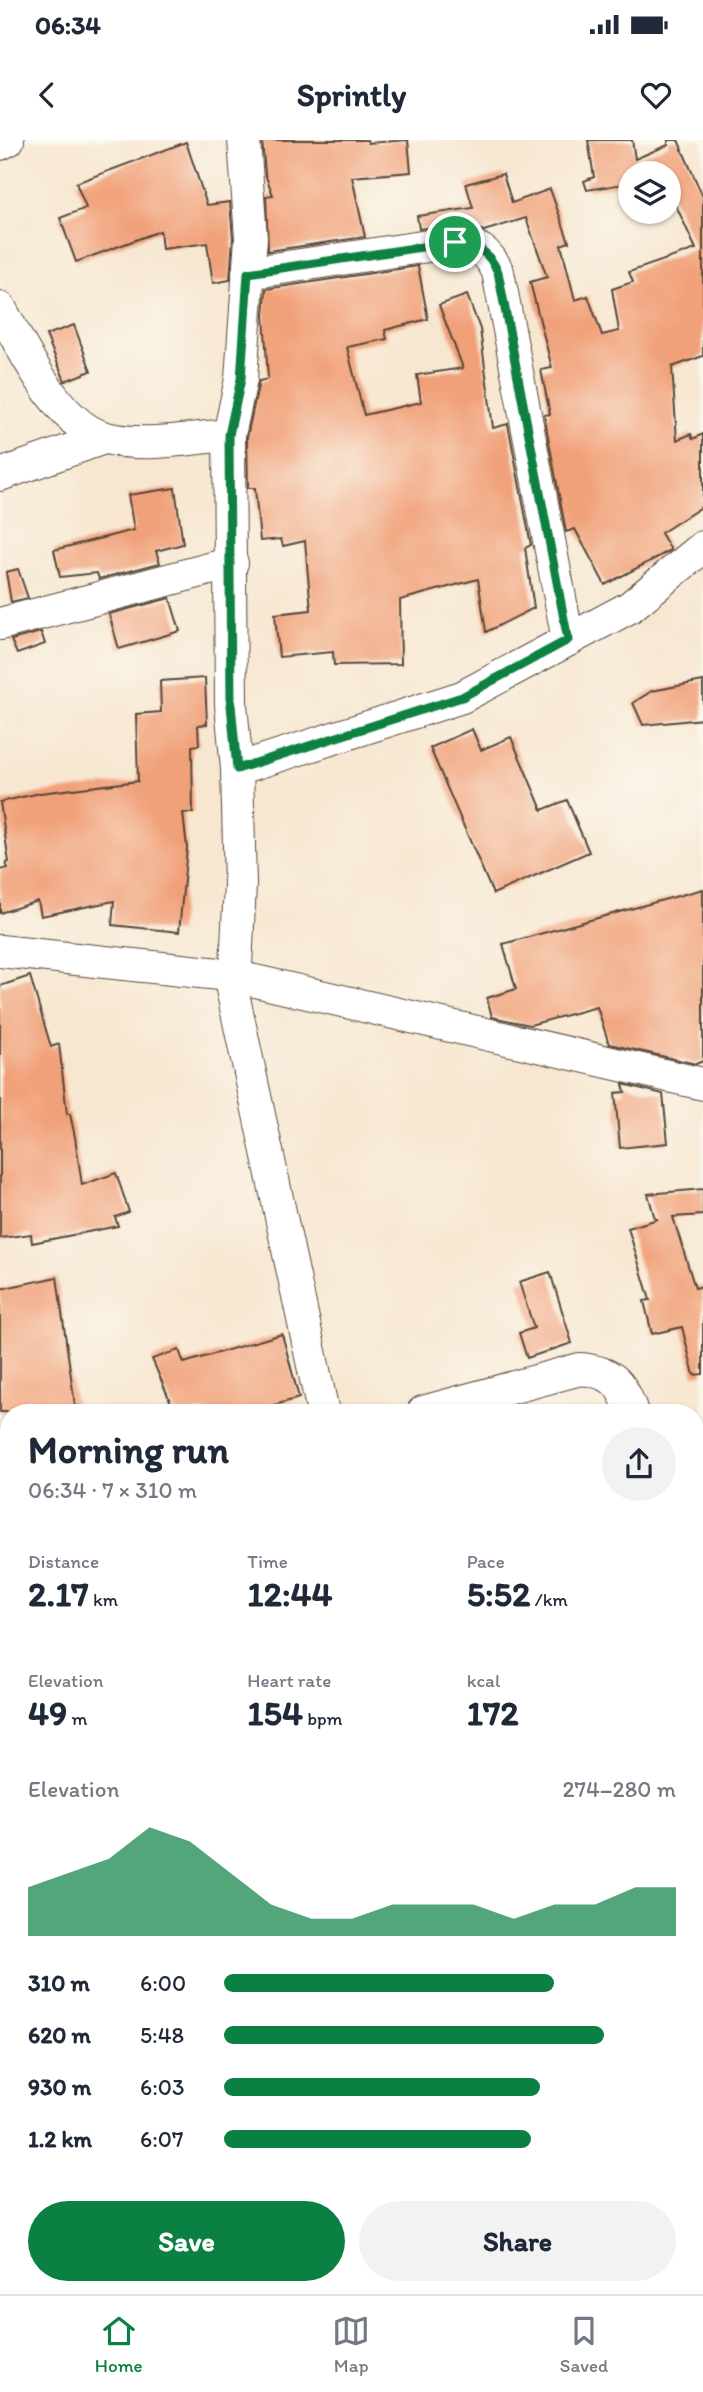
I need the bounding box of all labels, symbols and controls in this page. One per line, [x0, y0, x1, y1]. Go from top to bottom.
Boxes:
text: 06:34 [35, 9, 101, 41]
icon: back [28, 76, 66, 114]
text: Sprintly [297, 76, 406, 114]
icon: heart [637, 76, 675, 114]
map controls [618, 161, 681, 224]
button: layers [618, 161, 681, 224]
pin [425, 212, 485, 272]
icon: arrive [436, 223, 474, 261]
text: Morning run [28, 1427, 229, 1473]
button: share [602, 1427, 676, 1501]
text: 06:34 · 7 × 310 m [28, 1476, 197, 1504]
text: Distance [28, 1550, 99, 1573]
text: Time [247, 1550, 288, 1573]
text: Pace [467, 1550, 505, 1573]
text: 2.17 [28, 1573, 89, 1615]
text: 12:44 [247, 1573, 333, 1615]
text: 5:52 [467, 1573, 530, 1615]
text: km [89, 1588, 118, 1611]
text: /km [530, 1588, 568, 1611]
text: Elevation [28, 1669, 104, 1692]
text: Heart rate [247, 1669, 331, 1692]
text: kcal [467, 1669, 500, 1692]
text: 49 [28, 1692, 67, 1734]
text: 154 [247, 1692, 303, 1734]
text: 172 [467, 1692, 519, 1734]
text: m [67, 1707, 88, 1730]
text: bpm [303, 1707, 343, 1730]
text: Elevation [28, 1775, 119, 1803]
text: 274–280 m [562, 1775, 676, 1803]
text: 310 m [28, 1969, 90, 1997]
text: 6:00 [140, 1969, 186, 1997]
text: 620 m [28, 2021, 91, 2049]
text: 5:48 [140, 2021, 184, 2049]
text: 930 m [28, 2073, 91, 2101]
text: 6:03 [140, 2073, 185, 2101]
text: 1.2 km [28, 2125, 92, 2153]
text: 6:07 [140, 2125, 183, 2153]
button: Save [28, 2201, 345, 2281]
button: Share [359, 2201, 676, 2281]
tab: Home [95, 2312, 143, 2377]
tab: Map [332, 2312, 370, 2377]
tab: Saved [560, 2312, 608, 2377]

